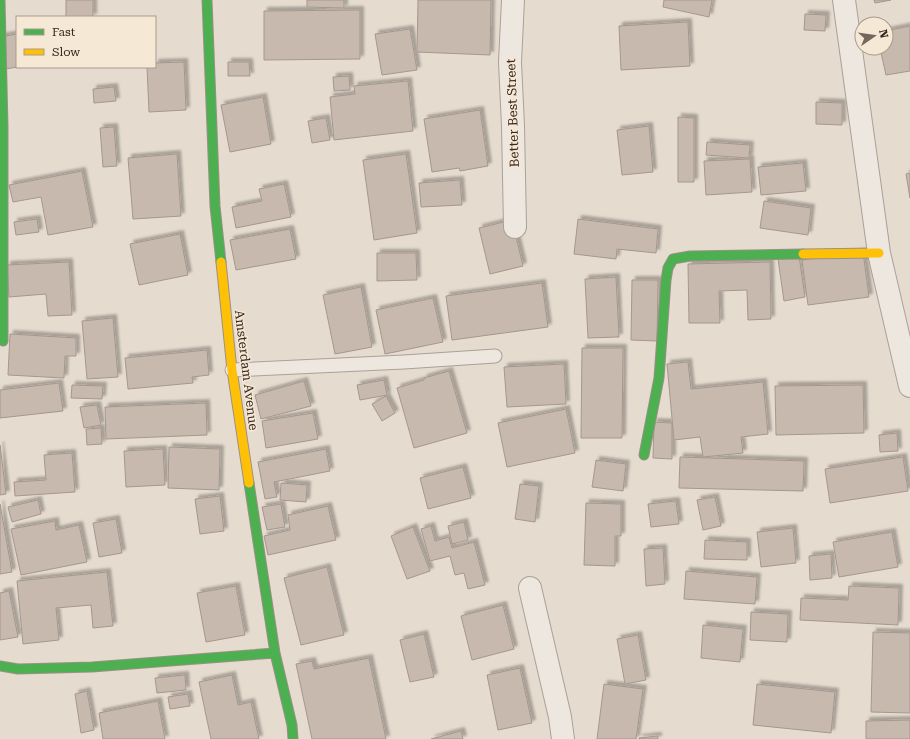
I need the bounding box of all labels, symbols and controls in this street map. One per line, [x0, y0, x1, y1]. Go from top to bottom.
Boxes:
legend [16, 16, 156, 68]
north arrow [854, 16, 894, 56]
text: Fast [52, 25, 76, 39]
text: N [876, 28, 891, 40]
text: Slow [52, 45, 80, 59]
street label: Better Best Street [503, 58, 522, 168]
street label: Amsterdam Avenue [232, 309, 261, 431]

